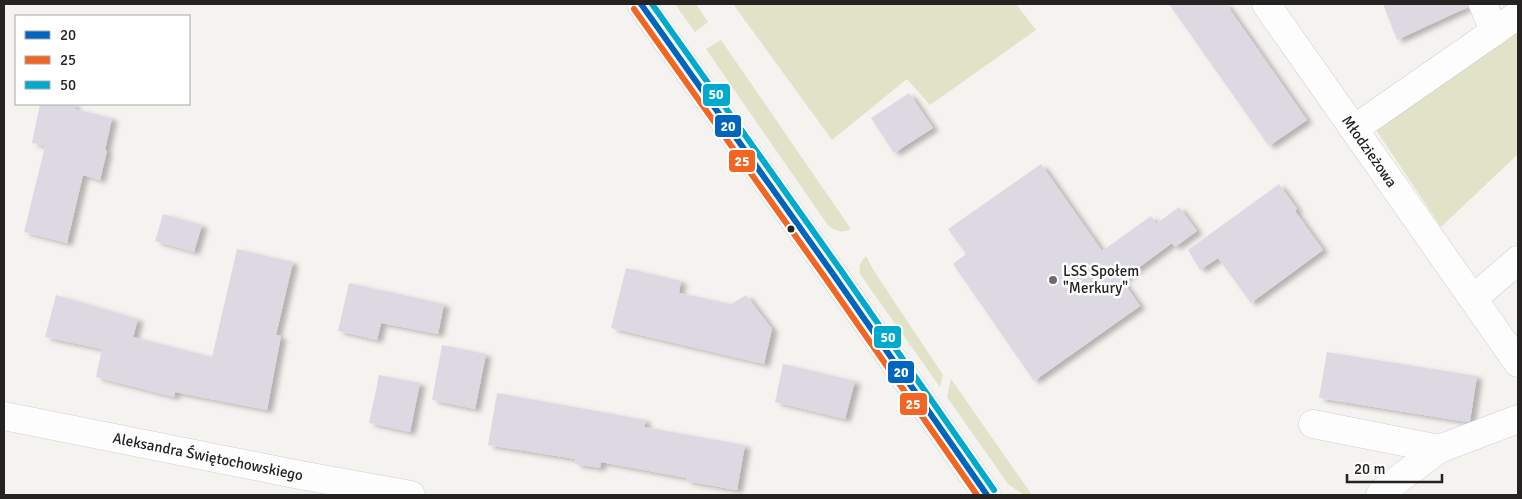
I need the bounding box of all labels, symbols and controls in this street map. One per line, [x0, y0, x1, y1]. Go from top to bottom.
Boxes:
legend [15, 15, 190, 105]
text: 20 [60, 26, 76, 44]
text: 25 [60, 51, 76, 69]
text: 50 [60, 76, 76, 94]
line badge: 50 [702, 83, 731, 107]
text: 50 [708, 86, 724, 103]
street label: Młodzieżowa [1338, 112, 1401, 191]
line badge: 20 [714, 114, 742, 138]
text: 20 [720, 118, 736, 135]
line badge: 25 [728, 149, 756, 173]
text: 25 [734, 153, 750, 170]
unlabelled marker [786, 224, 796, 234]
place label: LSS Społem "Merkury" [1063, 262, 1139, 297]
marker: LSS Społem "Merkury" [1047, 274, 1059, 286]
line badge: 50 [873, 325, 902, 349]
text: 50 [880, 329, 896, 346]
line badge: 20 [887, 360, 915, 384]
text: 20 [893, 364, 909, 381]
line badge: 25 [899, 392, 928, 416]
text: 25 [905, 396, 921, 413]
street label: Aleksandra Świętochowskiego [111, 429, 305, 484]
scale bar [1347, 452, 1442, 484]
text: 20 m [1354, 460, 1385, 478]

